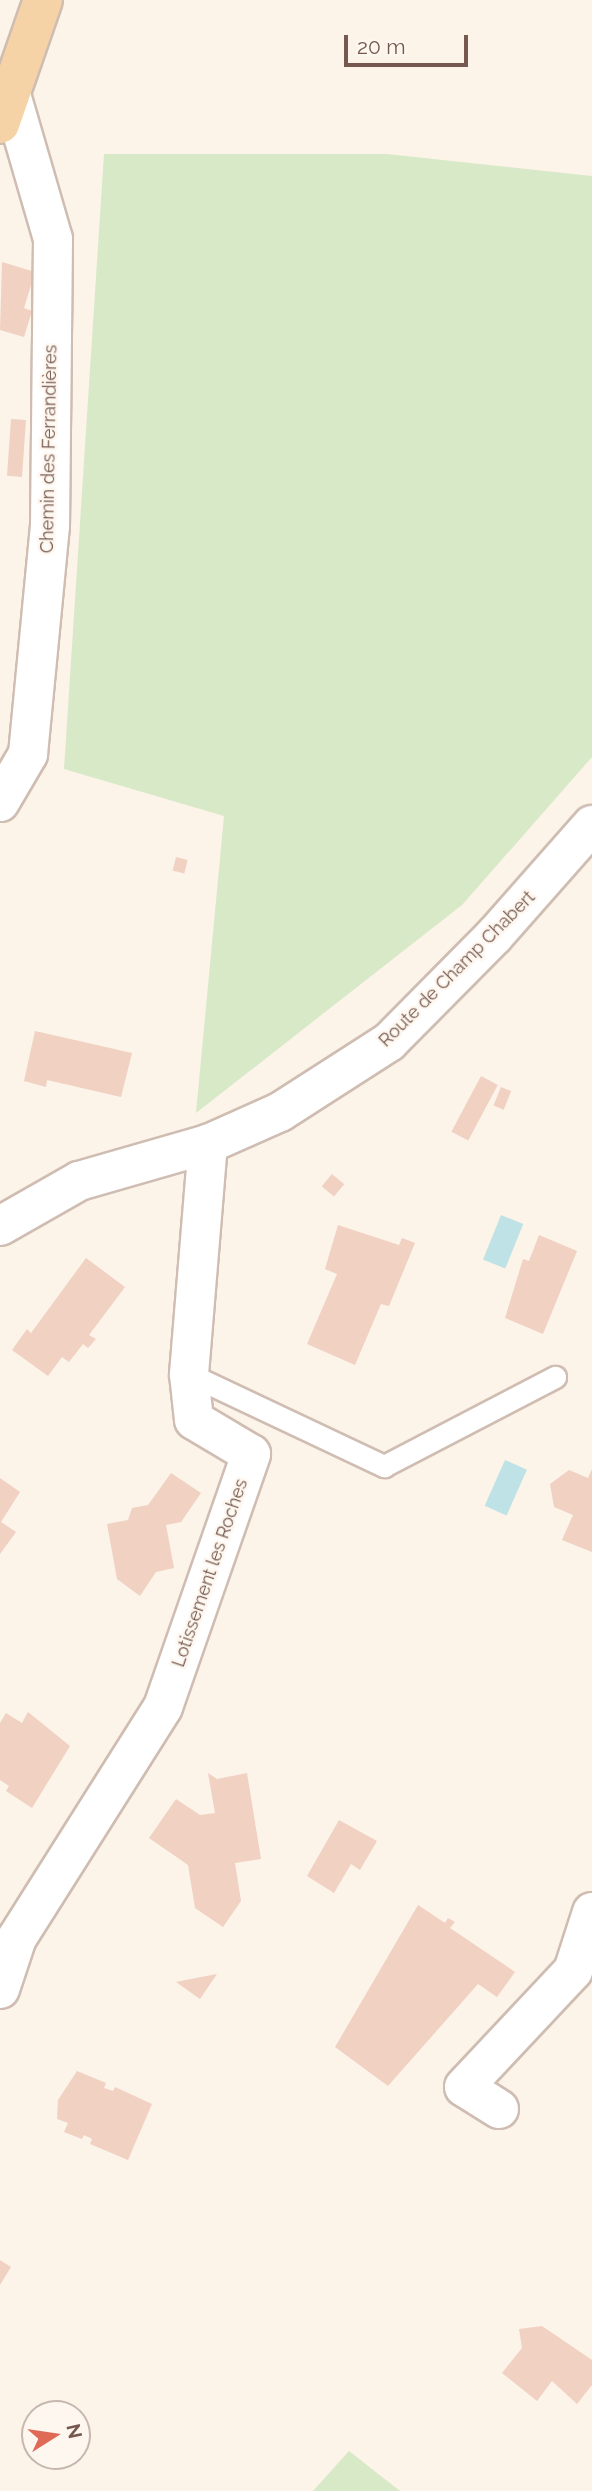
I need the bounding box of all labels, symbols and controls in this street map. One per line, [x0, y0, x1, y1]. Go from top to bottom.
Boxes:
scale bar [347, 21, 471, 65]
text: 20 m [357, 34, 405, 59]
street label: Chemin des Ferrandières [36, 345, 62, 553]
street label: Route de Champ Chabert [374, 886, 540, 1052]
street label: Lotissement les Roches [168, 1476, 252, 1670]
north arrow [21, 2400, 91, 2470]
text: N [62, 2422, 87, 2440]

